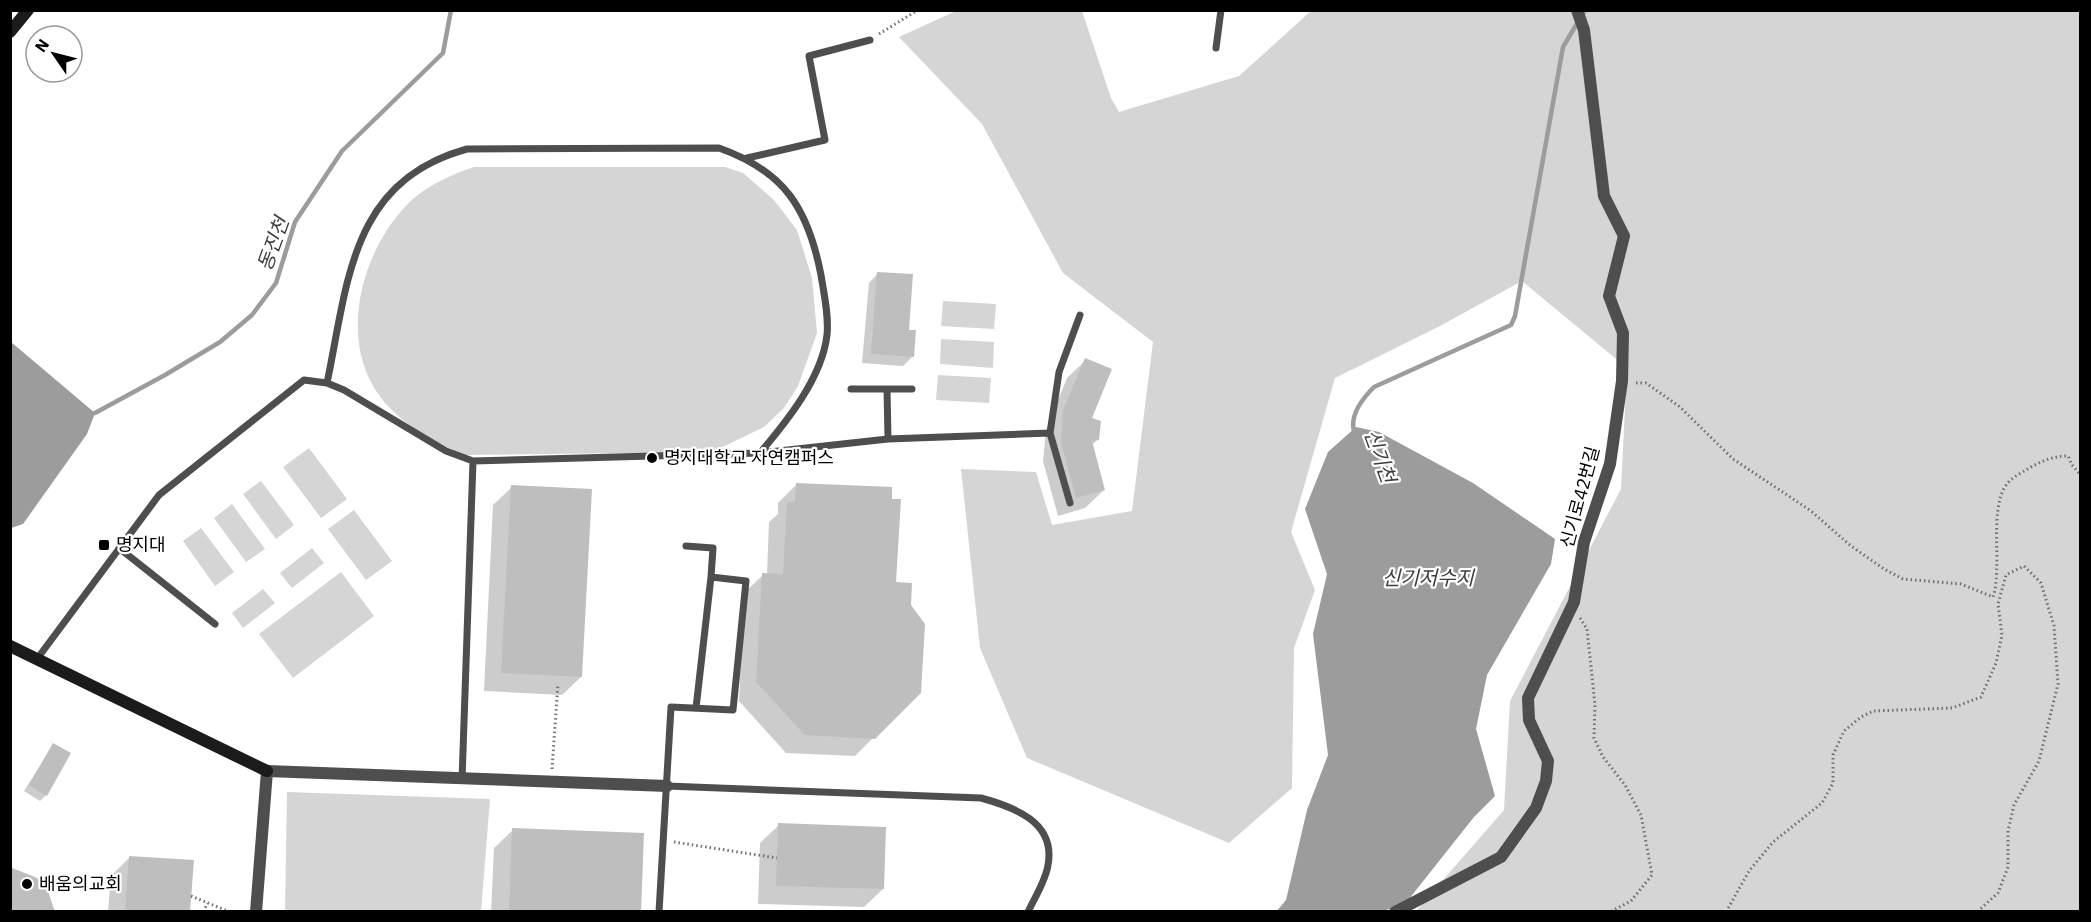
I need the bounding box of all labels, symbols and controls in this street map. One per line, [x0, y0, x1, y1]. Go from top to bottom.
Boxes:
north arrow [24, 24, 84, 84]
text: N [30, 35, 53, 56]
water label: 동진천 [250, 211, 296, 274]
water label: 신기천 [1358, 425, 1403, 489]
street label: 신기로42번길 [1555, 443, 1604, 550]
place label: 명지대학교 자연캠퍼스 [664, 446, 834, 469]
marker: 명지대학교 자연캠퍼스 [645, 451, 659, 465]
place label: 명지대 [116, 533, 166, 556]
marker: 명지대 [97, 538, 111, 552]
water label: 신기저수지 [1382, 564, 1476, 591]
place label: 배움의교회 [39, 872, 122, 895]
marker: 배움의교회 [20, 877, 34, 891]

